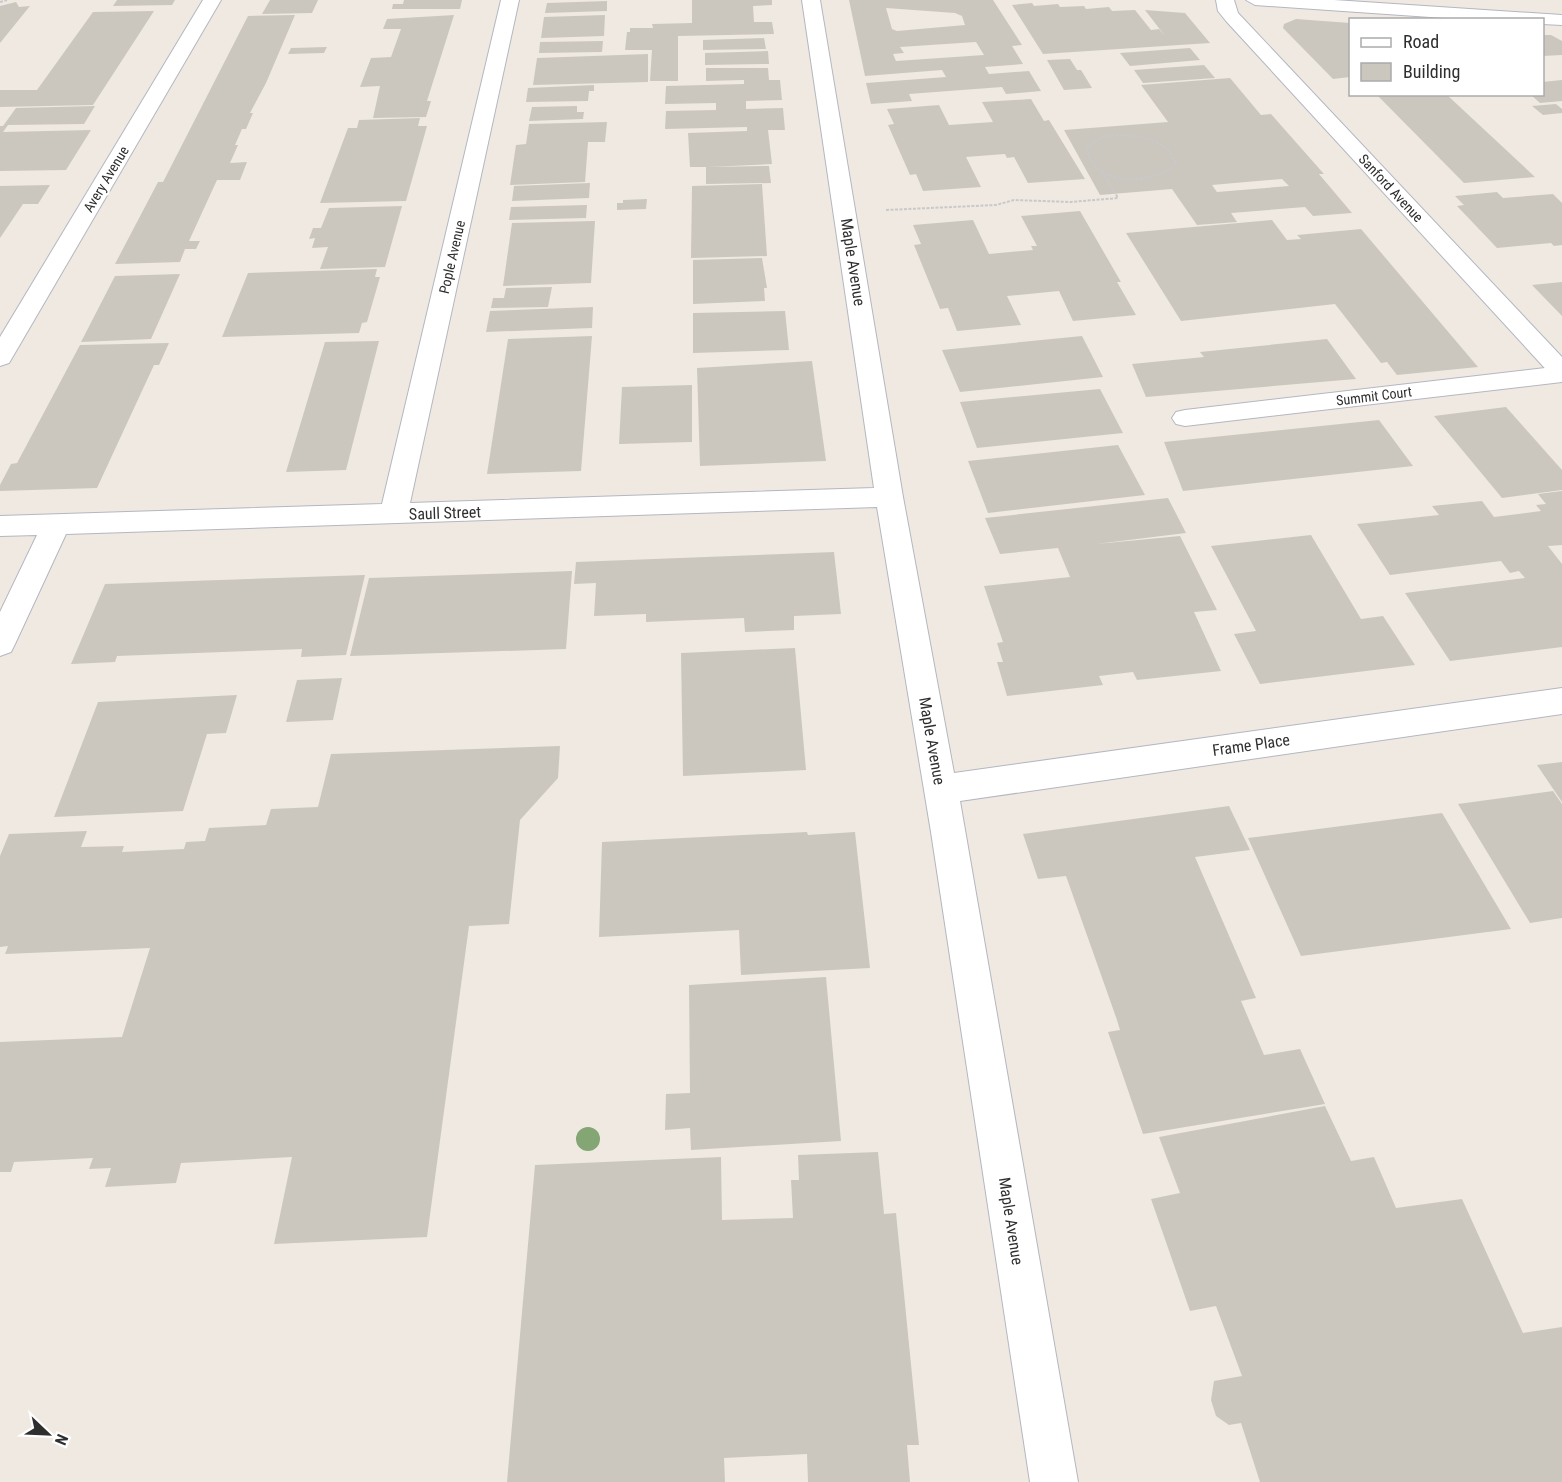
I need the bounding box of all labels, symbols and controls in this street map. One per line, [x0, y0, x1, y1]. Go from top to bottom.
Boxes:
legend [1349, 18, 1544, 96]
text: Road [1403, 31, 1439, 52]
text: Building [1403, 61, 1460, 82]
street label: Avery Avenue [80, 143, 132, 215]
street label: Sanford Avenue [1356, 151, 1427, 226]
street label: Maple Avenue [837, 217, 869, 307]
street label: Pople Avenue [436, 218, 468, 295]
street label: Summit Court [1335, 383, 1413, 409]
street label: Saull Street [409, 502, 482, 524]
street label: Maple Avenue [915, 696, 949, 786]
street label: Frame Place [1211, 730, 1291, 760]
street label: Maple Avenue [995, 1176, 1027, 1266]
north arrow [18, 1404, 78, 1464]
text: N [51, 1431, 72, 1448]

